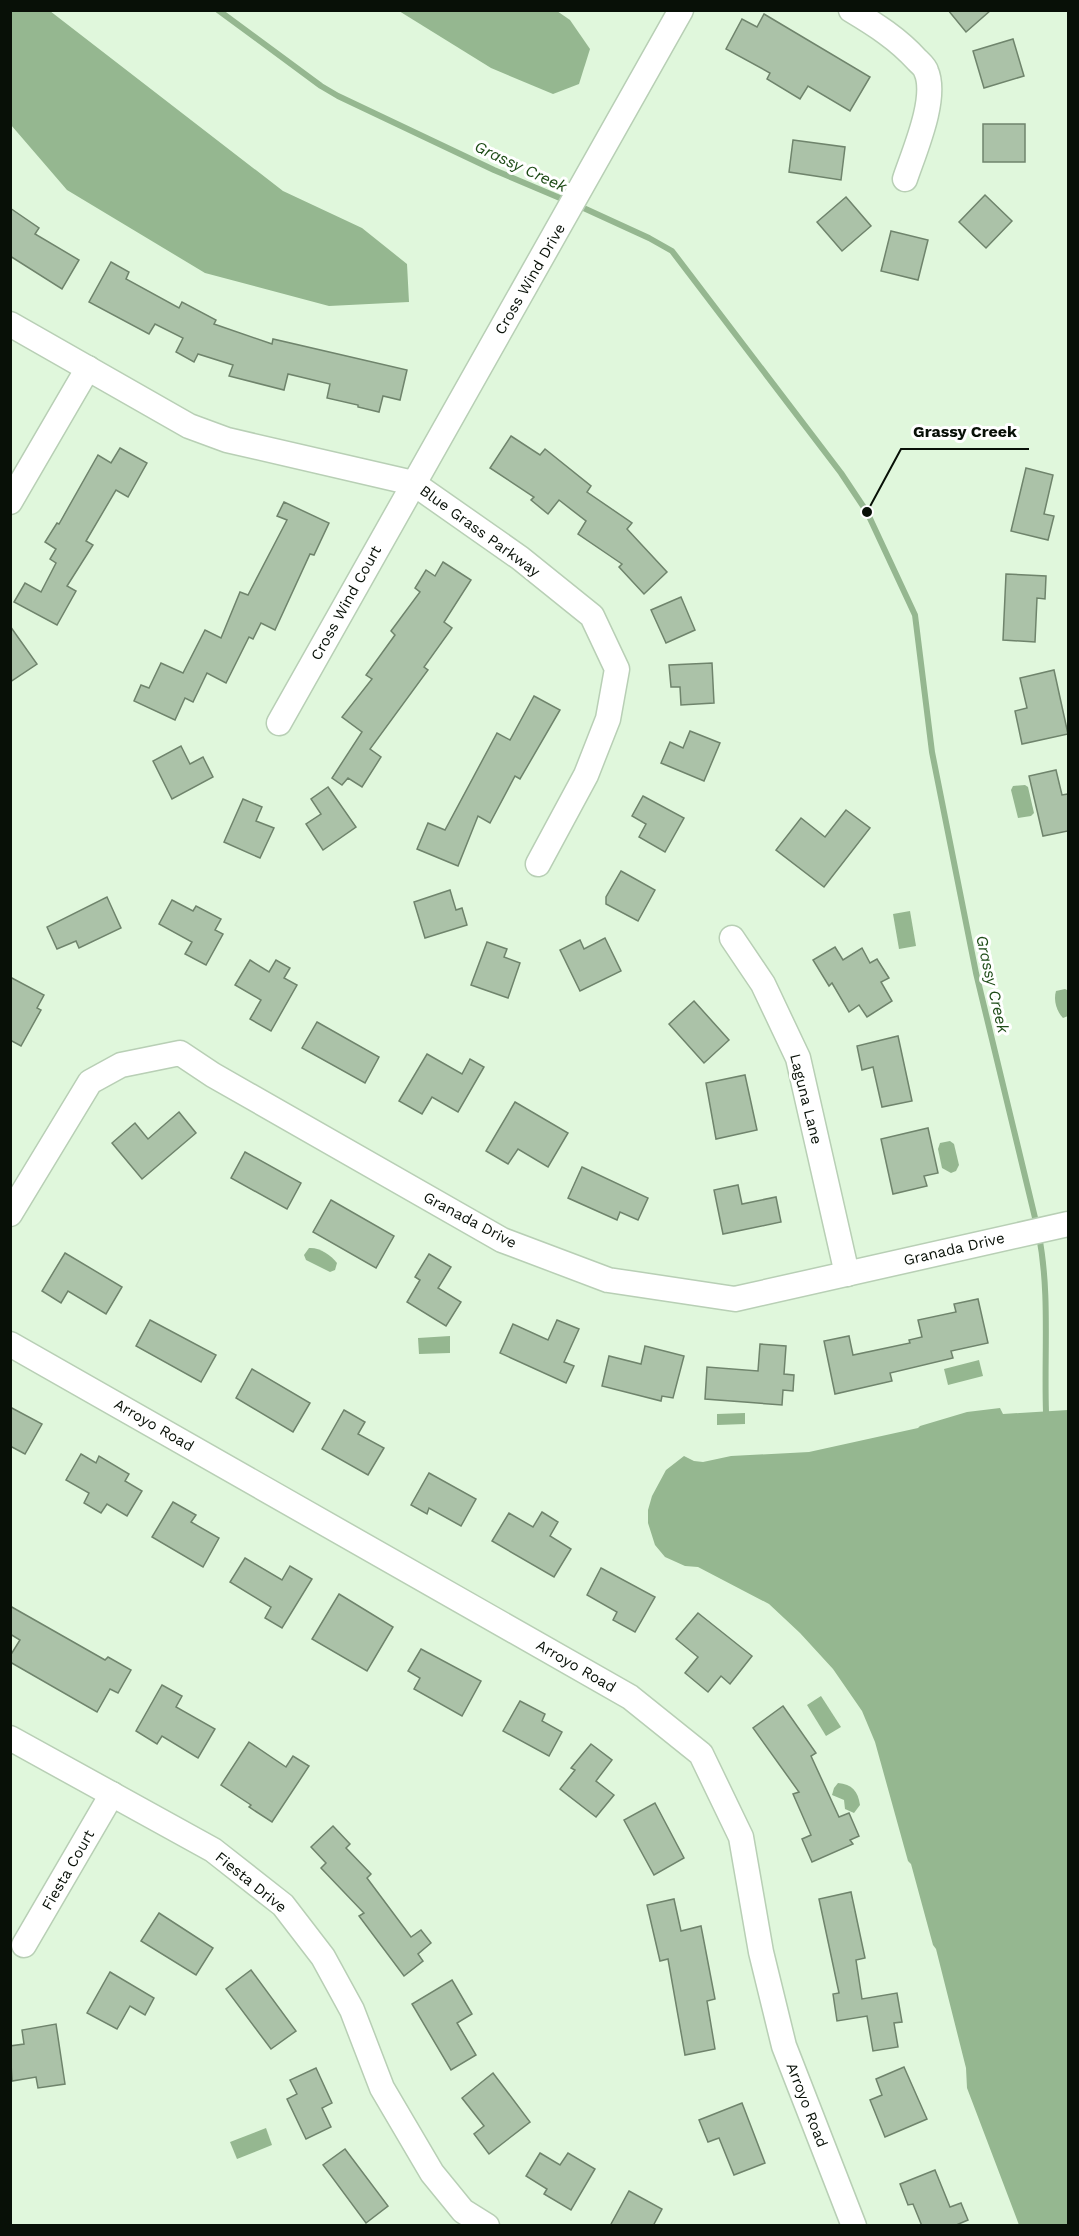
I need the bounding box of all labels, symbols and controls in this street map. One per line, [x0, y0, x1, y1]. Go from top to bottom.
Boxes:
water label: Grassy Creek [472, 137, 571, 197]
street label: Cross Wind Drive [491, 220, 569, 338]
callout: Grassy Creek [901, 415, 1029, 449]
text: Grassy Creek [913, 422, 1017, 441]
street label: Blue Grass Parkway [416, 481, 544, 581]
street label: Cross Wind Court [307, 542, 385, 664]
water label: Grassy Creek [972, 933, 1013, 1036]
street label: Laguna Lane [786, 1052, 826, 1146]
street label: Granada Drive [420, 1188, 520, 1252]
street label: Granada Drive [902, 1229, 1006, 1269]
street label: Arroyo Road [111, 1395, 197, 1455]
street label: Arroyo Road [533, 1636, 619, 1696]
street label: Fiesta Court [38, 1826, 99, 1913]
street label: Fiesta Drive [212, 1848, 290, 1916]
street label: Arroyo Road [783, 2060, 831, 2150]

